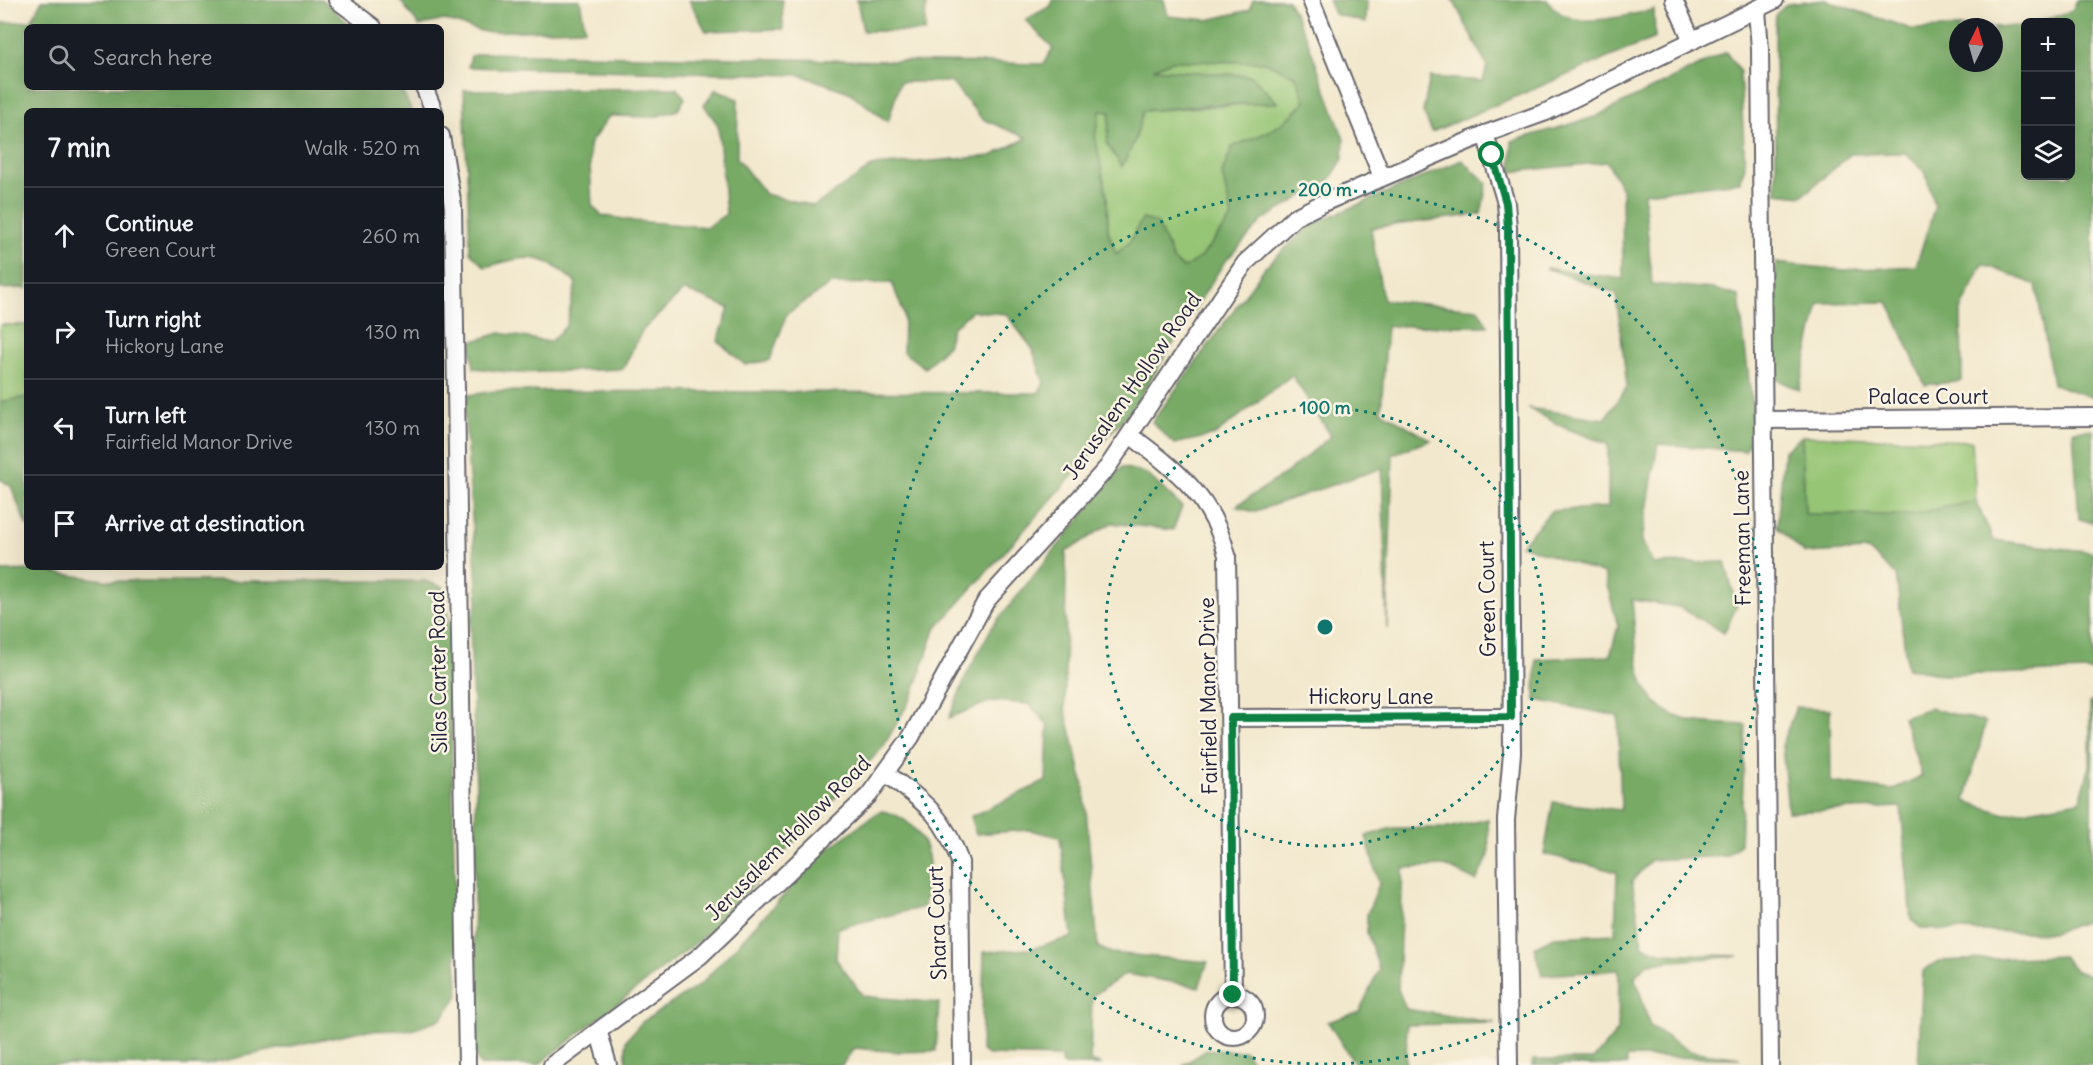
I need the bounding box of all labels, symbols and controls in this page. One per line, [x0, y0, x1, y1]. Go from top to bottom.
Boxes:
north arrow [1949, 18, 2003, 72]
map controls [2021, 18, 2075, 180]
button: + [2021, 18, 2075, 72]
search box [24, 24, 444, 90]
icon: search [45, 41, 78, 74]
text: Search here [93, 43, 212, 71]
button: − [2021, 72, 2075, 126]
button: layers [2021, 126, 2075, 180]
text: 7 min [48, 131, 111, 164]
text: Walk · 520 m [305, 135, 420, 160]
route start [1478, 141, 1504, 167]
text: 200 m [1298, 178, 1352, 201]
text: Continue [105, 209, 194, 237]
icon: ahead [48, 219, 81, 252]
text: 260 m [362, 223, 420, 248]
text: Green Court [105, 237, 216, 262]
street label: Jerusalem Hollow Road [1057, 287, 1207, 485]
text: Turn right [105, 305, 201, 333]
icon: right [48, 315, 81, 348]
text: 130 m [365, 319, 420, 344]
text: Hickory Lane [105, 333, 224, 358]
street label: Palace Court [1868, 383, 1988, 410]
text: 100 m [1300, 396, 1351, 419]
text: Turn left [105, 401, 186, 429]
icon: left [48, 411, 81, 444]
text: 130 m [365, 415, 420, 440]
text: Fairfield Manor Drive [105, 429, 293, 454]
street label: Freeman Lane [1727, 470, 1757, 606]
icon: arrive [48, 507, 81, 540]
text: Arrive at destination [105, 509, 305, 537]
street label: Green Court [1472, 541, 1502, 657]
street label: Silas Carter Road [423, 590, 453, 754]
street label: Fairfield Manor Drive [1193, 597, 1223, 795]
centre of rings [1315, 617, 1335, 637]
street label: Hickory Lane [1308, 683, 1434, 710]
street label: Jerusalem Hollow Road [700, 750, 876, 926]
street label: Shara Court [922, 865, 952, 981]
route end [1219, 981, 1245, 1007]

